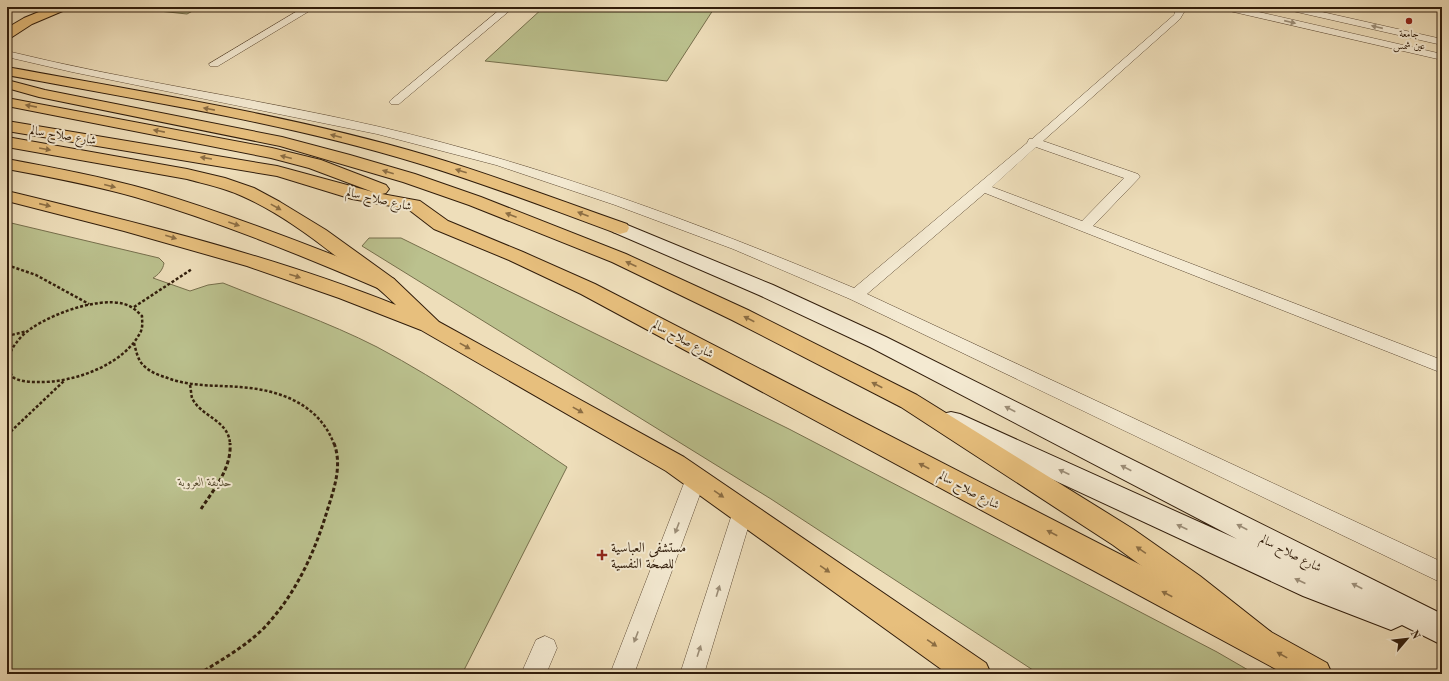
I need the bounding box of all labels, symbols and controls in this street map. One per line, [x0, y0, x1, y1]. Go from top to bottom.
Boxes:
marker: جامعة عين شمس [1404, 16, 1414, 26]
one-way arrow [1284, 20, 1296, 26]
one-way arrow [1370, 23, 1383, 29]
place label: جامعة عين شمس [1393, 29, 1425, 53]
one-way arrow [25, 103, 37, 109]
one-way arrow [202, 106, 215, 112]
street label: شارع صلاح سالم [28, 124, 97, 151]
one-way arrow [152, 128, 165, 134]
one-way arrow [329, 133, 341, 139]
one-way arrow [39, 146, 52, 152]
one-way arrow [280, 153, 292, 159]
one-way arrow [200, 155, 212, 161]
one-way arrow [454, 168, 466, 174]
one-way arrow [382, 169, 394, 175]
one-way arrow [104, 183, 116, 189]
street label: شارع صلاح سالم [344, 186, 413, 217]
one-way arrow [39, 203, 51, 209]
one-way arrow [270, 203, 282, 210]
one-way arrow [505, 211, 517, 217]
one-way arrow [577, 211, 589, 217]
one-way arrow [229, 221, 241, 227]
one-way arrow [165, 234, 177, 240]
one-way arrow [626, 261, 637, 267]
one-way arrow [289, 273, 301, 279]
one-way arrow [743, 316, 755, 323]
street label: شارع صلاح سالم [648, 318, 716, 365]
one-way arrow [459, 342, 471, 349]
one-way arrow [871, 381, 882, 388]
one-way arrow [572, 406, 584, 413]
one-way arrow [1004, 406, 1016, 413]
one-way arrow [919, 463, 930, 469]
one-way arrow [1120, 465, 1131, 472]
street label: شارع صلاح سالم [934, 469, 1002, 516]
one-way arrow [1058, 469, 1069, 475]
park label: حديقة العروبة [177, 477, 232, 490]
one-way arrow [714, 490, 724, 498]
one-way arrow [673, 522, 679, 534]
one-way arrow [1176, 524, 1187, 530]
one-way arrow [1236, 524, 1247, 531]
one-way arrow [1046, 530, 1058, 536]
street label: شارع صلاح سالم [1256, 532, 1324, 578]
place label: مستشفى العباسية للصحة النفسية [611, 541, 686, 572]
one-way arrow [1136, 546, 1147, 554]
marker: مستشفى العباسية للصحة النفسية [596, 549, 608, 561]
one-way arrow [820, 565, 831, 573]
one-way arrow [1294, 578, 1306, 584]
one-way arrow [1352, 583, 1363, 590]
one-way arrow [715, 584, 721, 596]
one-way arrow [1161, 591, 1173, 597]
north arrow [1387, 619, 1427, 659]
text: N [1408, 629, 1422, 642]
one-way arrow [632, 631, 638, 643]
one-way arrow [927, 639, 937, 647]
one-way arrow [696, 645, 702, 657]
one-way arrow [1276, 652, 1287, 658]

